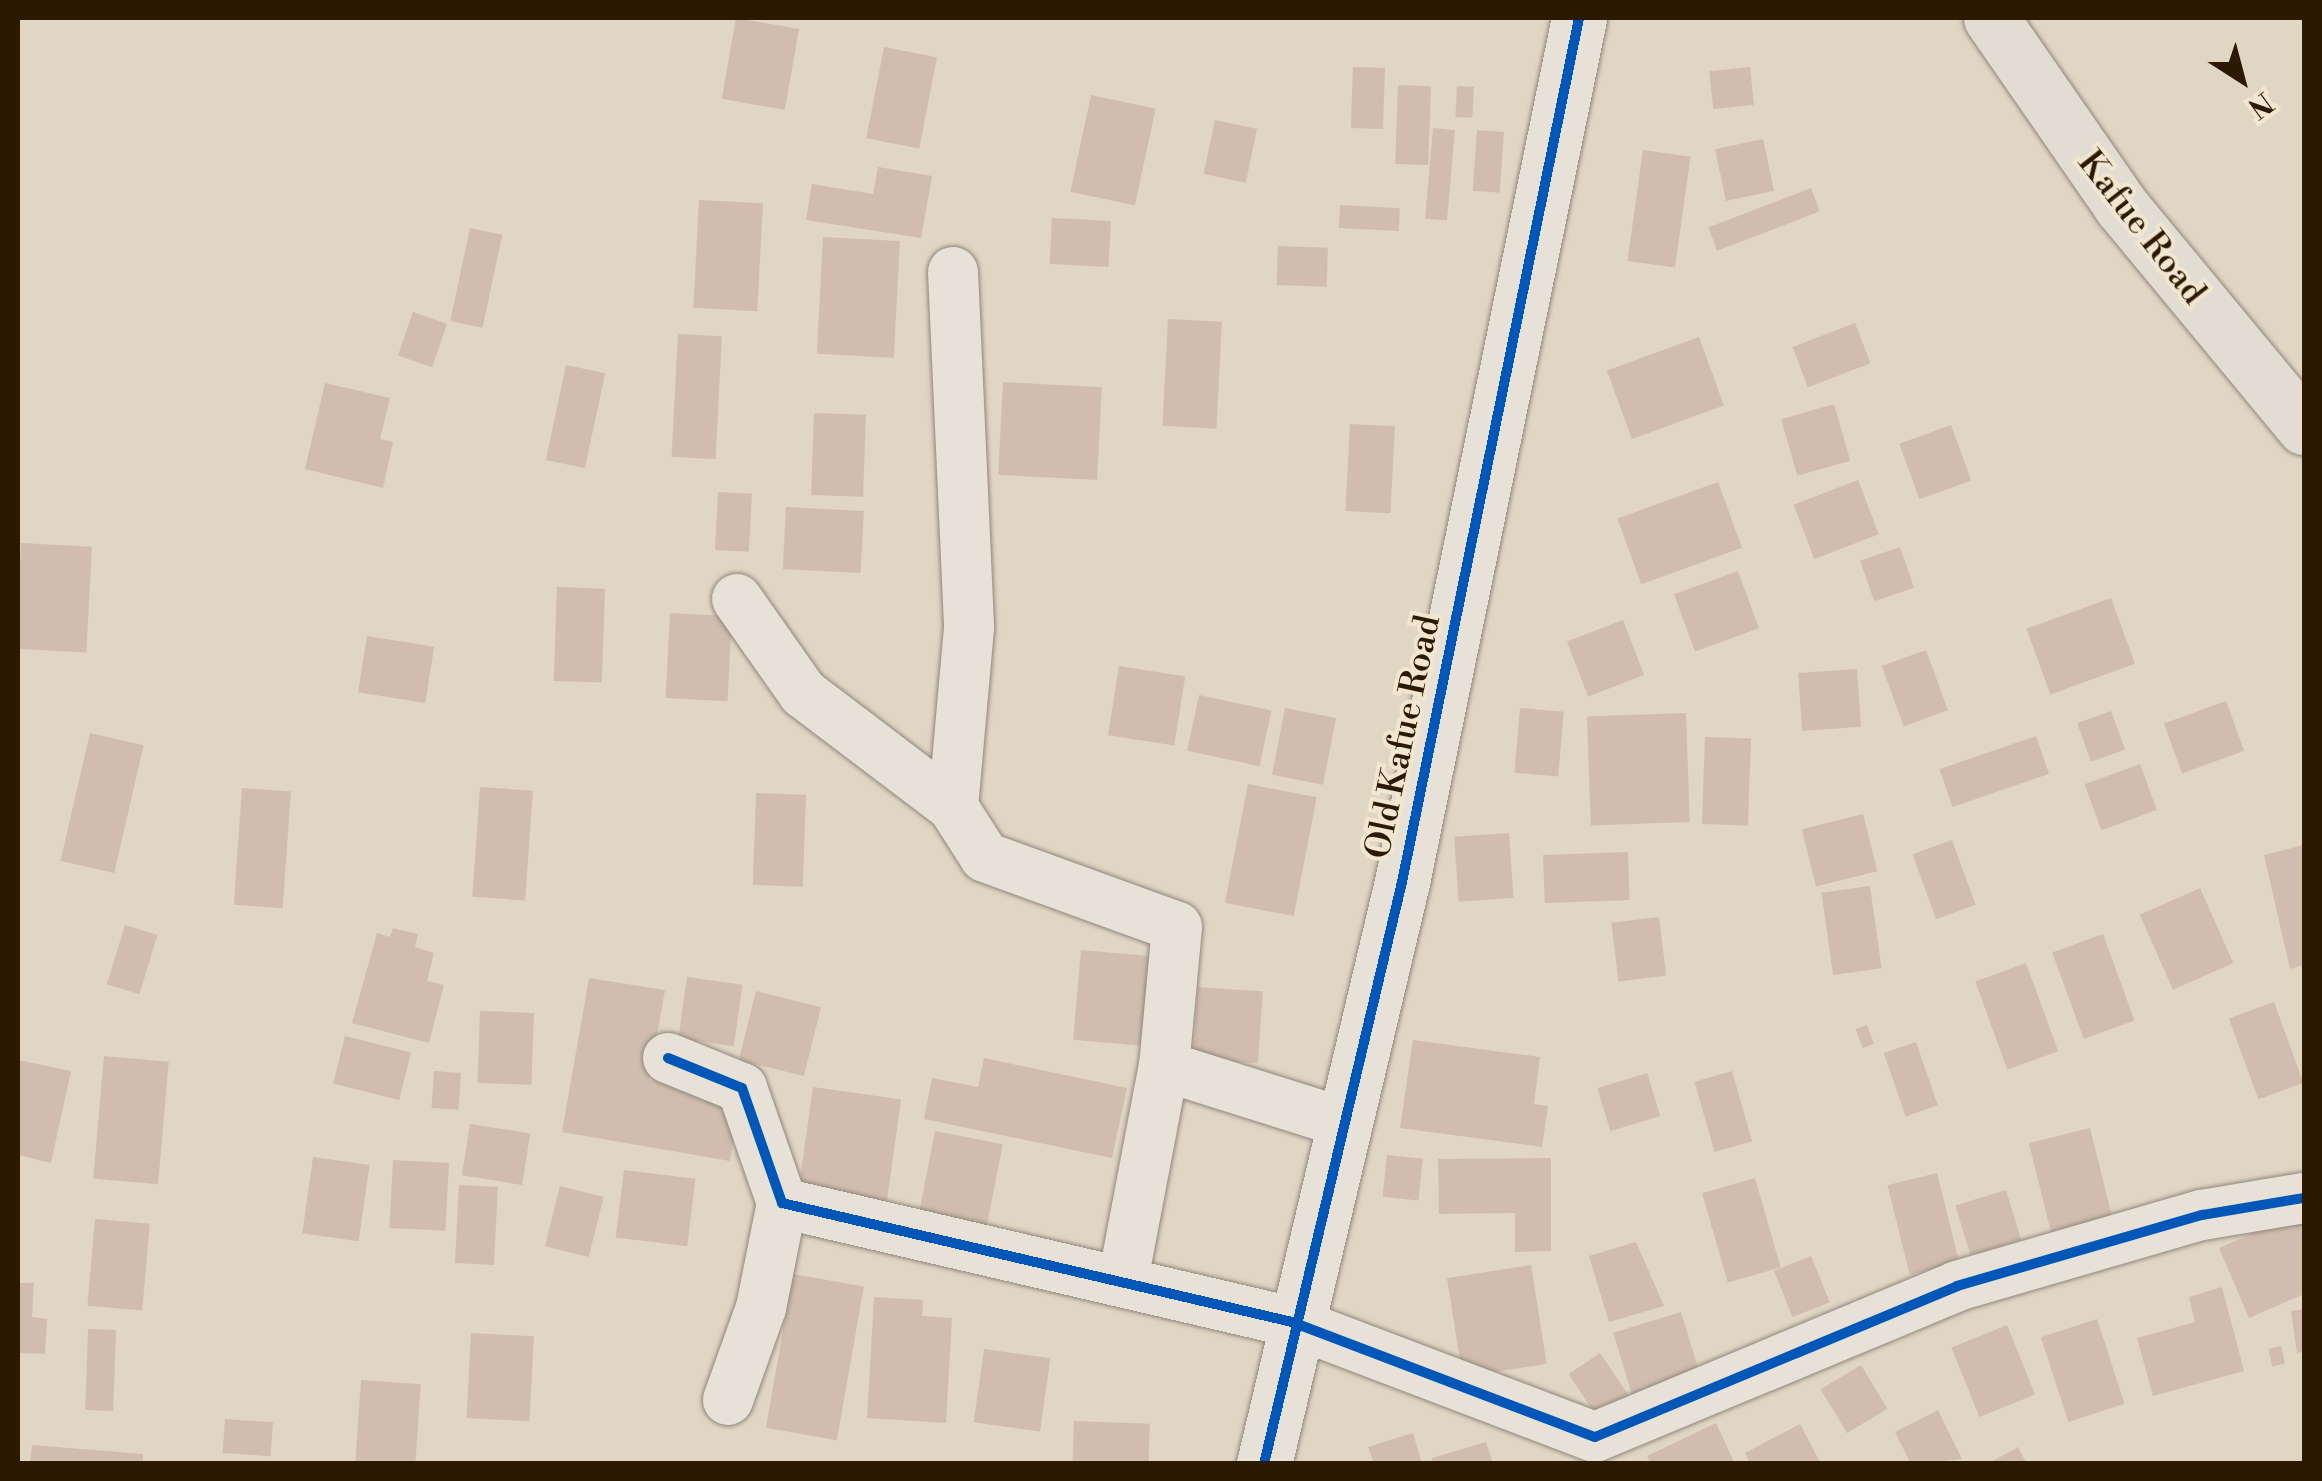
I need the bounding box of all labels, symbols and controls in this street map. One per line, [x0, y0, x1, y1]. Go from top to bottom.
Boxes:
north arrow [2192, 30, 2292, 130]
text: N [2241, 84, 2279, 125]
street label: Kafue Road [2068, 143, 2214, 313]
street label: Old Kafue Road [1358, 611, 1450, 863]

